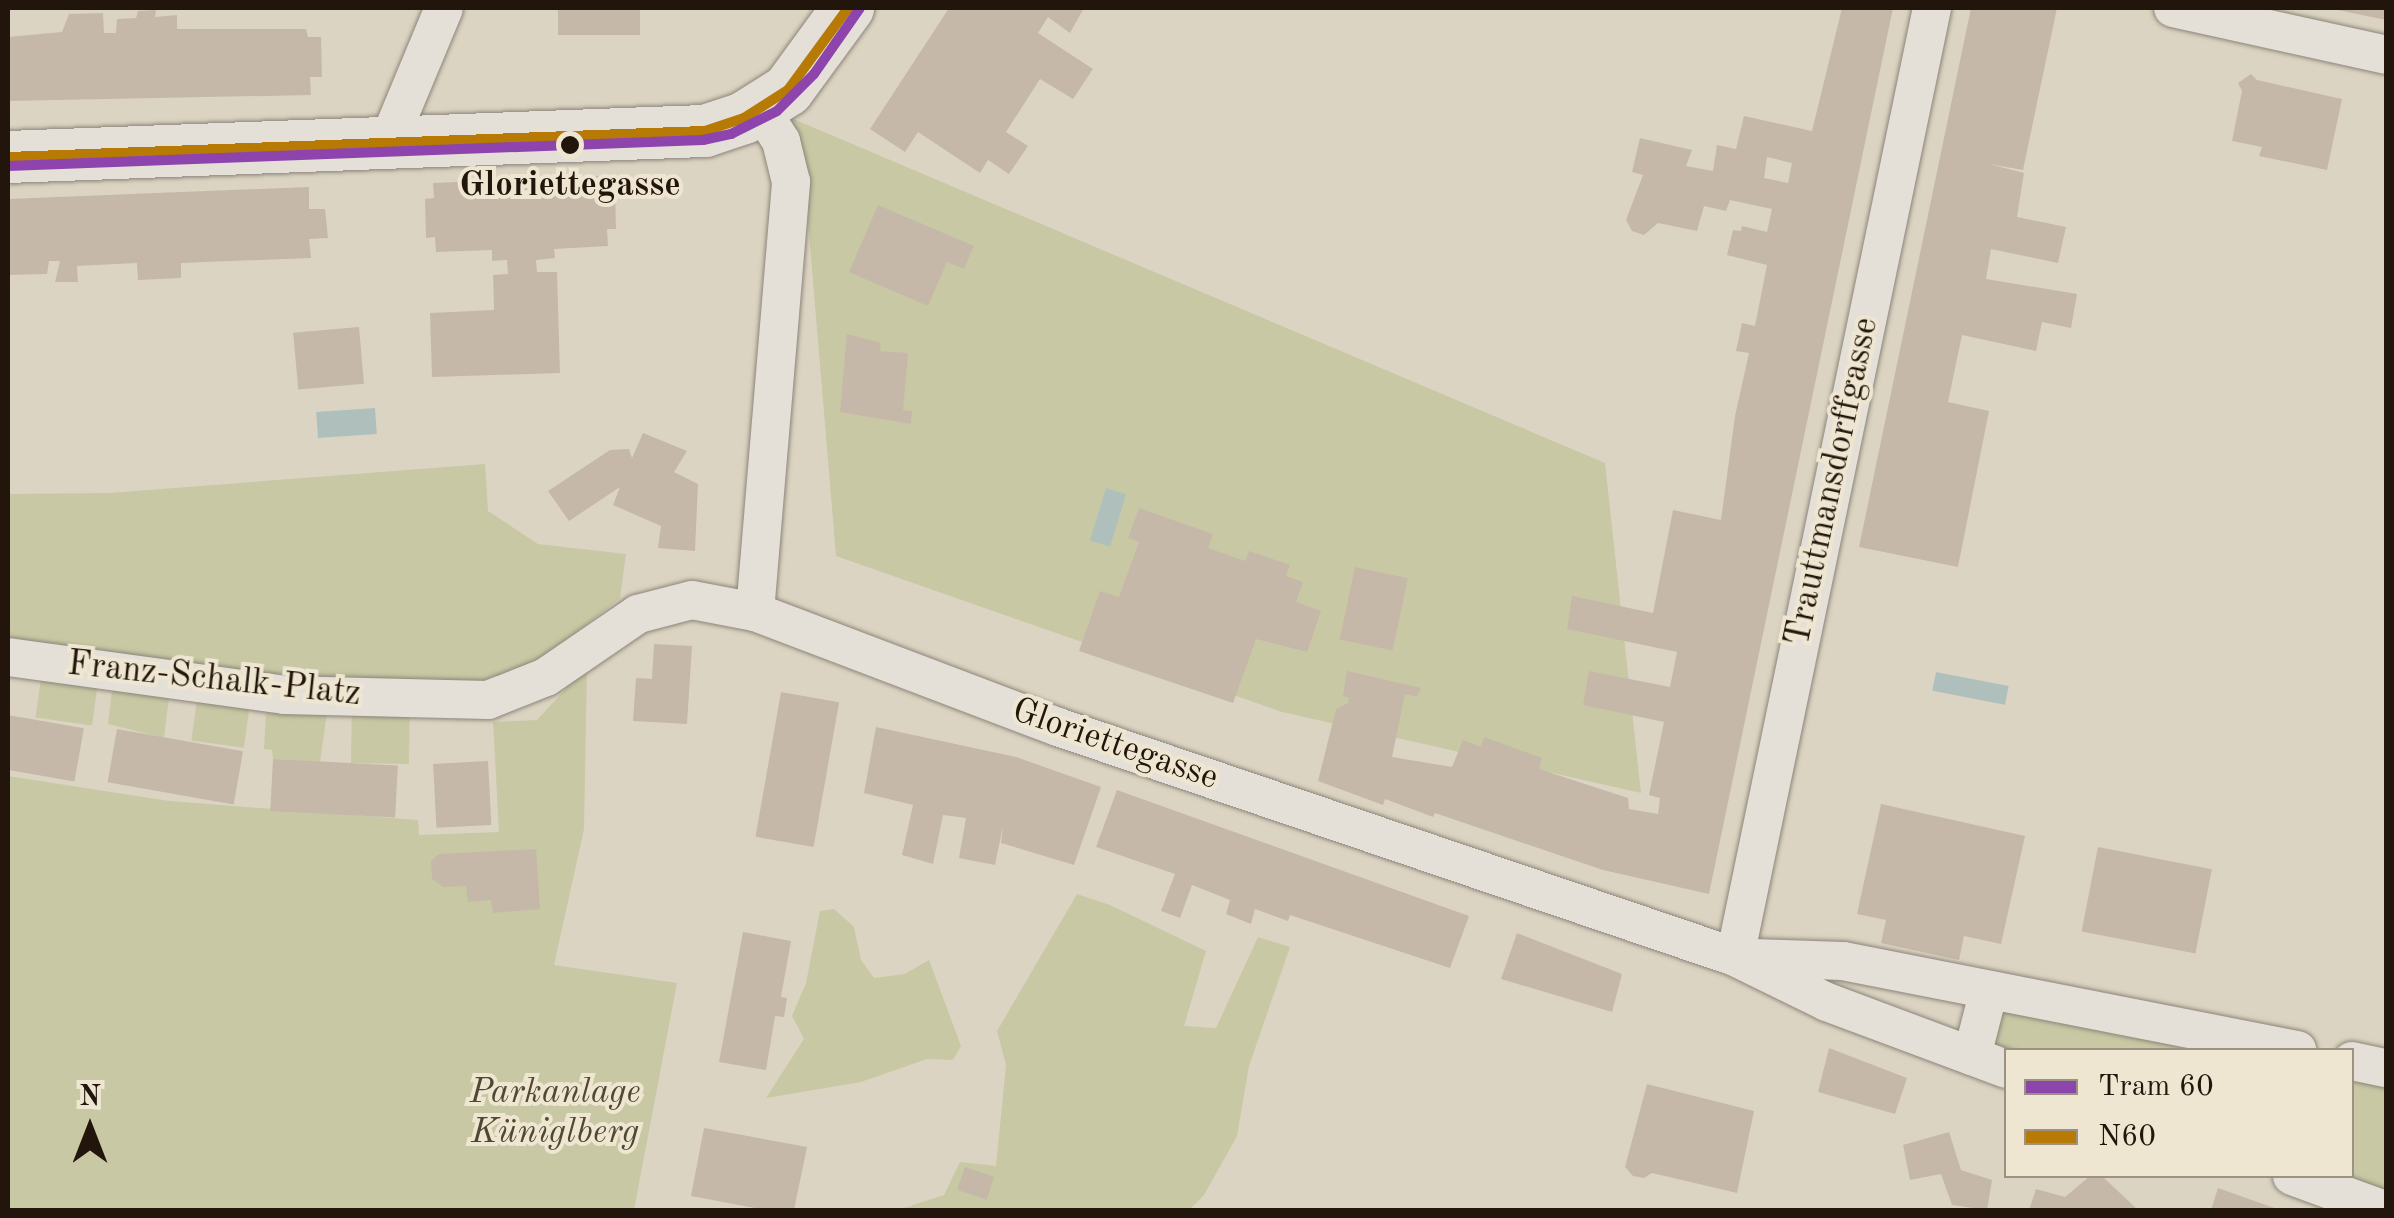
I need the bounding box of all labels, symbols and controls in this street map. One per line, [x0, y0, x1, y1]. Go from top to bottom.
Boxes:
marker: Gloriettegasse [555, 130, 585, 160]
place label: Gloriettegasse [459, 165, 681, 207]
street label: Trauttmansdorffgasse [1778, 314, 1888, 650]
street label: Franz-Schalk-Platz [65, 644, 363, 716]
street label: Gloriettegasse [1006, 690, 1224, 800]
legend [2004, 1048, 2354, 1178]
park label: Parkanlage Küniglberg [469, 1072, 641, 1154]
text: Tram 60 [2098, 1072, 2214, 1102]
north arrow [40, 1078, 140, 1178]
text: N [79, 1084, 101, 1112]
text: N60 [2098, 1122, 2156, 1152]

